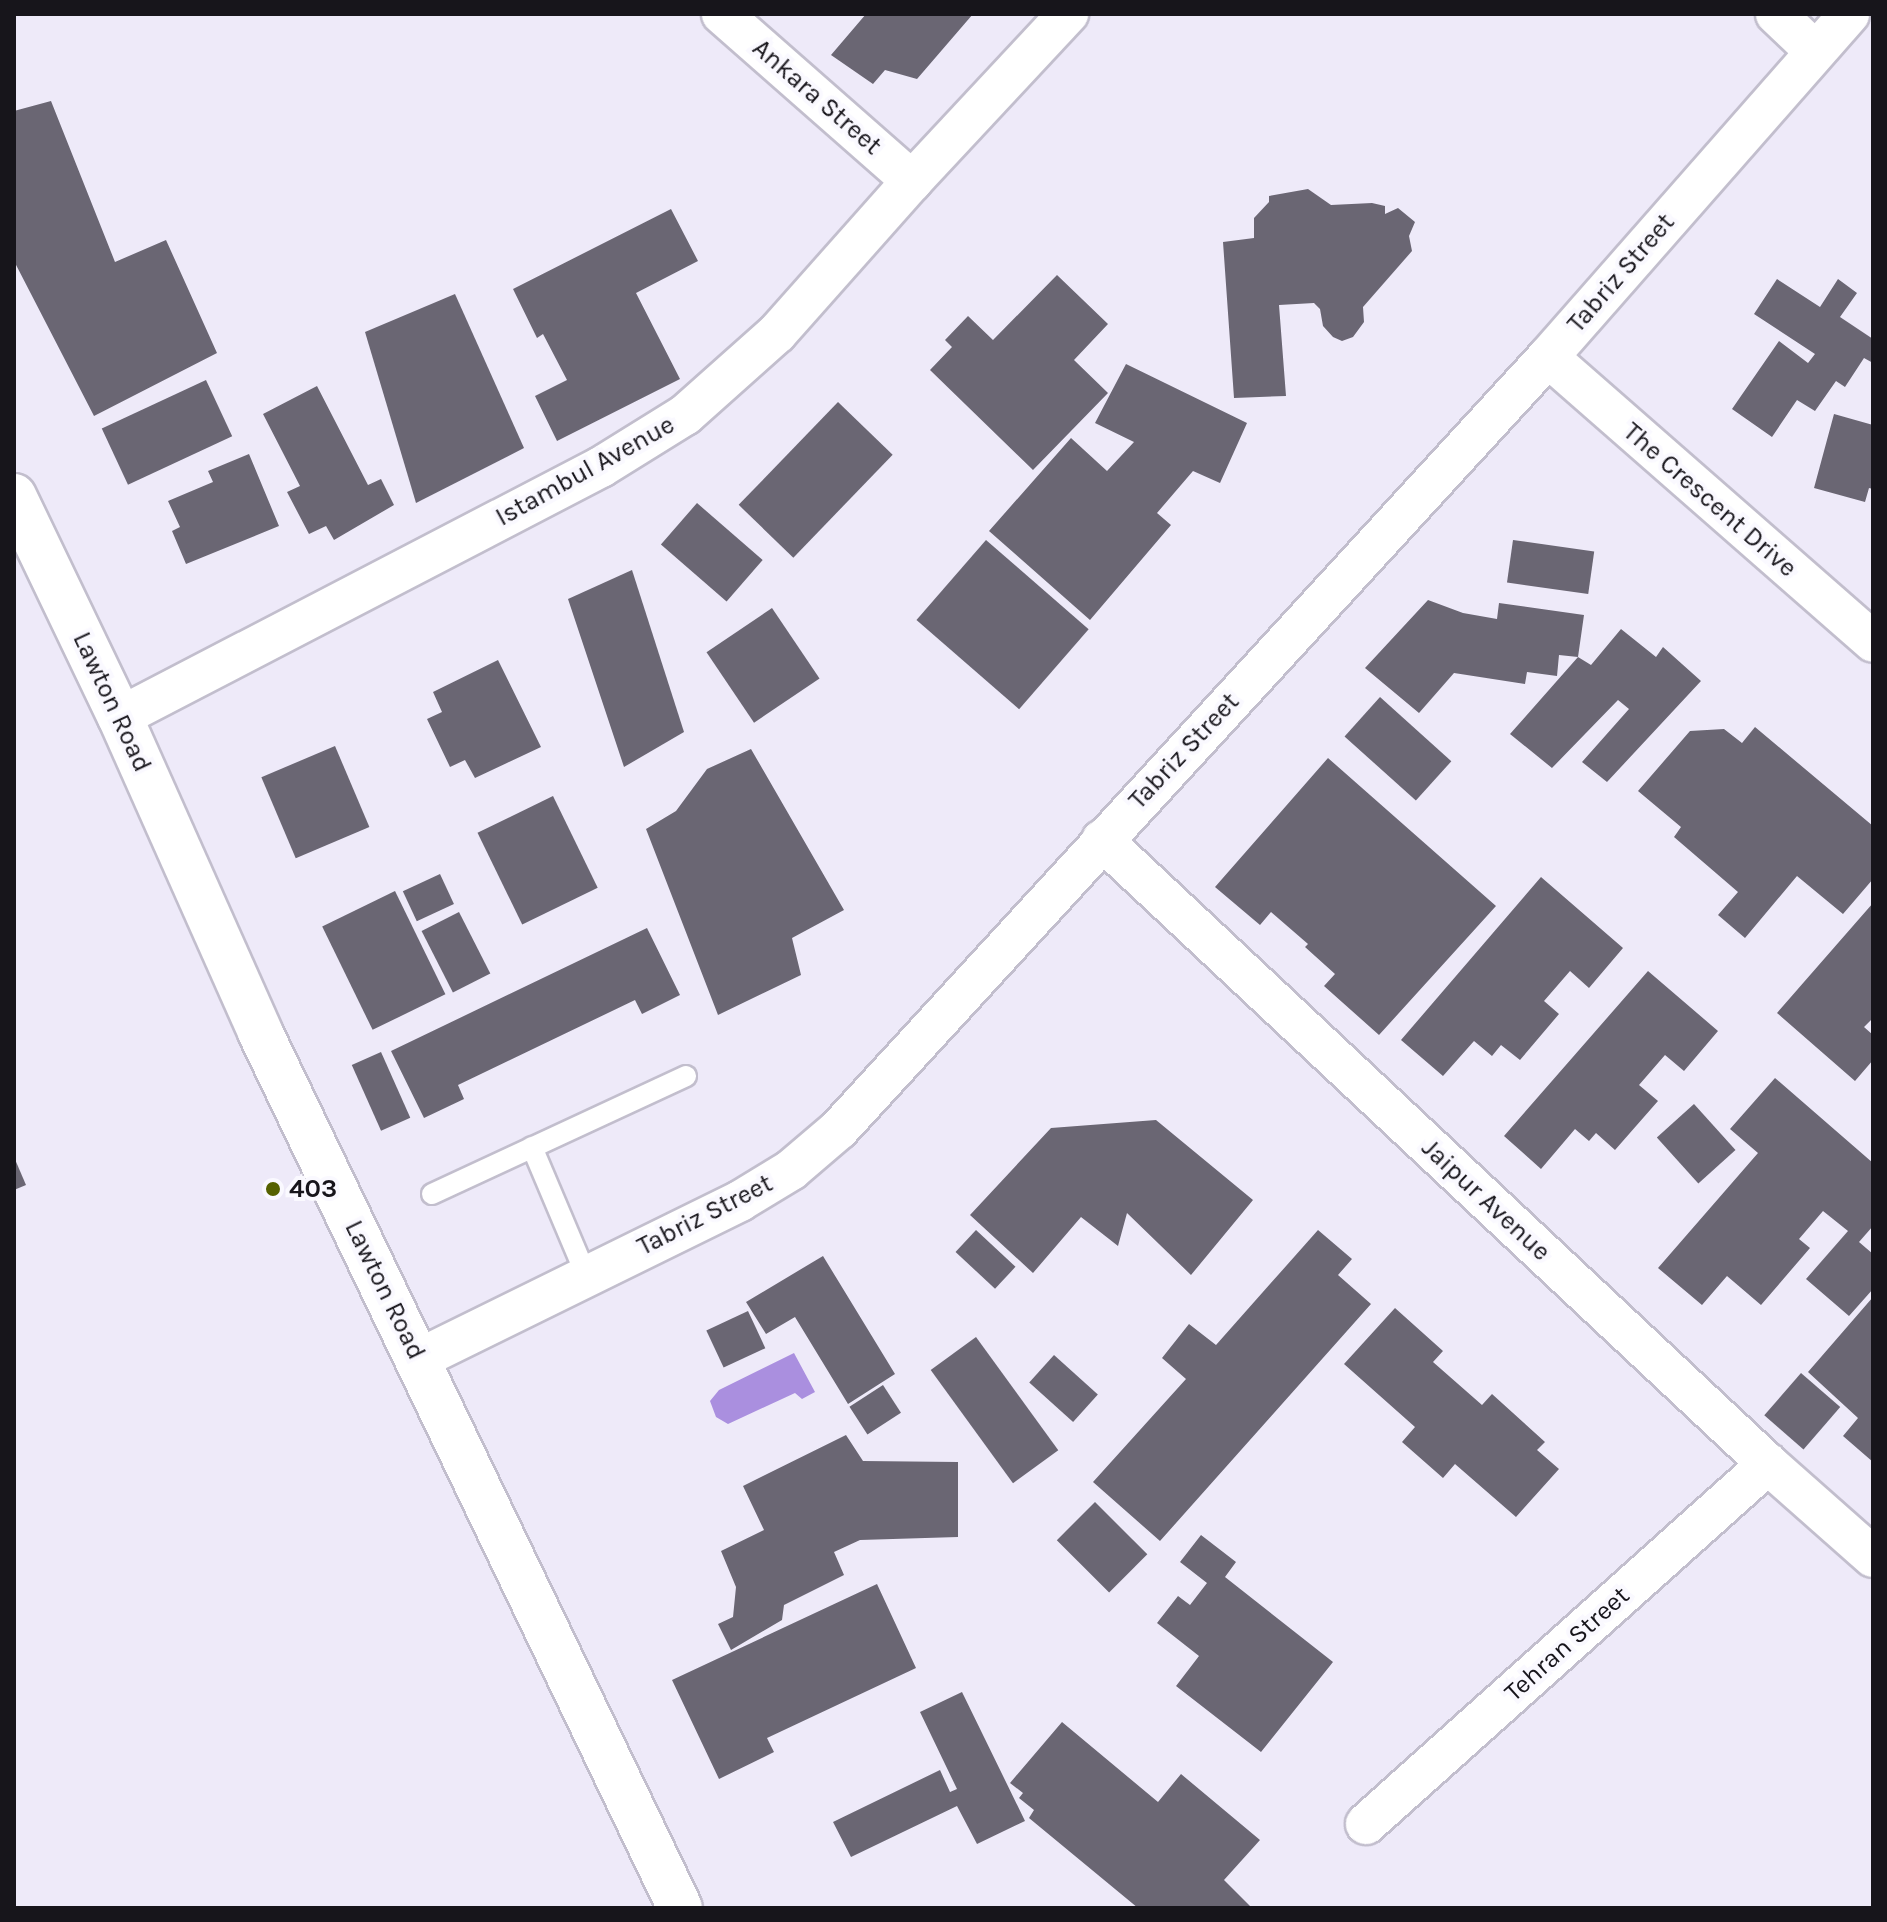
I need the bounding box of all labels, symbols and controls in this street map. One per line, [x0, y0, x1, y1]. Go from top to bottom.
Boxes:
street label: Ankara Street [746, 32, 888, 162]
street label: Tabriz Street [1561, 207, 1681, 339]
street label: Istambul Avenue [490, 409, 680, 533]
street label: The Crescent Drive [1617, 416, 1803, 584]
street label: Lawton Road [66, 627, 158, 777]
street label: Tabriz Street [1122, 686, 1246, 816]
street label: Jaipur Avenue [1415, 1132, 1557, 1268]
street label: Tabriz Street [632, 1168, 778, 1262]
place label: 403 [289, 1173, 337, 1205]
marker: 403 [264, 1180, 282, 1198]
street label: Lawton Road [338, 1215, 432, 1365]
street label: Tehran Street [1498, 1580, 1636, 1708]

